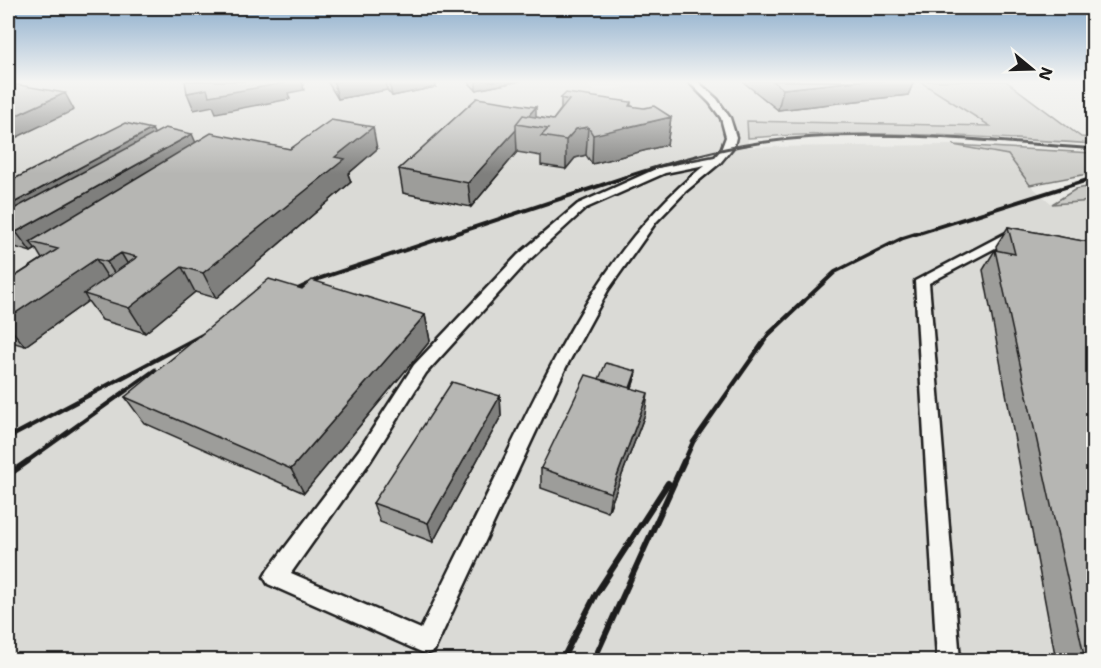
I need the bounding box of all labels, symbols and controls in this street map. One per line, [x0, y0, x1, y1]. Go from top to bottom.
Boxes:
north arrow [1002, 39, 1062, 99]
text: N [1034, 64, 1058, 83]

